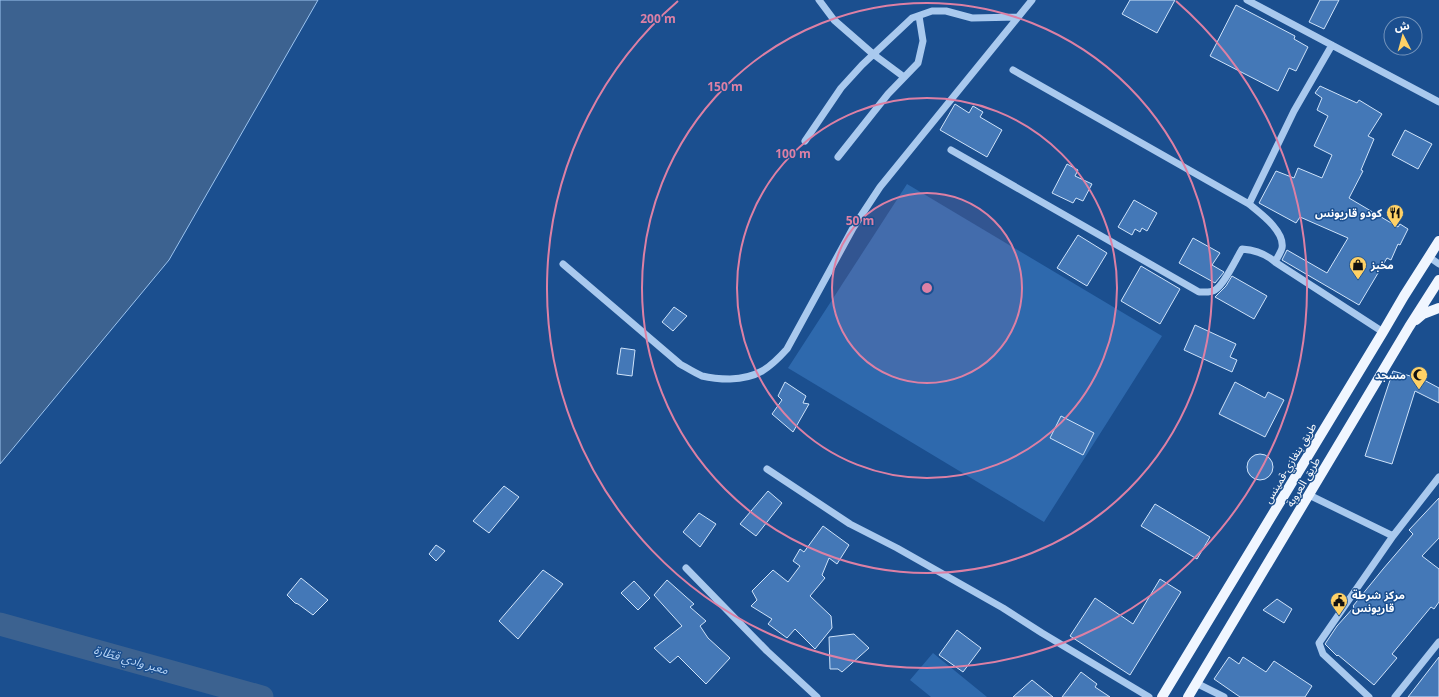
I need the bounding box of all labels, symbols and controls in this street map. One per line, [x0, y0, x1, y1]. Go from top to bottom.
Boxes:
text: 200 m [640, 10, 676, 27]
north arrow [1383, 16, 1423, 56]
text: ش [1394, 17, 1410, 34]
text: 150 m [707, 78, 743, 95]
text: 100 m [775, 145, 811, 162]
restaurant icon: كودو قاريونس [1385, 203, 1405, 228]
place label: كودو قاريونس [1315, 205, 1383, 220]
text: 50 m [846, 212, 874, 229]
shop icon: مخبز [1348, 255, 1368, 280]
place label: مخبز [1370, 257, 1394, 272]
centre of rings [920, 281, 934, 295]
mosque icon: مسجد [1409, 365, 1429, 390]
place label: مسجد [1375, 367, 1406, 382]
street label: طريق بنغازي-قمينس [1260, 420, 1322, 507]
street label: طريق العروبة [1282, 454, 1323, 509]
place label: مركز شرطة قاريونس [1352, 587, 1405, 615]
public building icon: مركز شرطة قاريونس [1329, 591, 1349, 616]
water label: معبر وادي قطّارة [91, 641, 171, 680]

